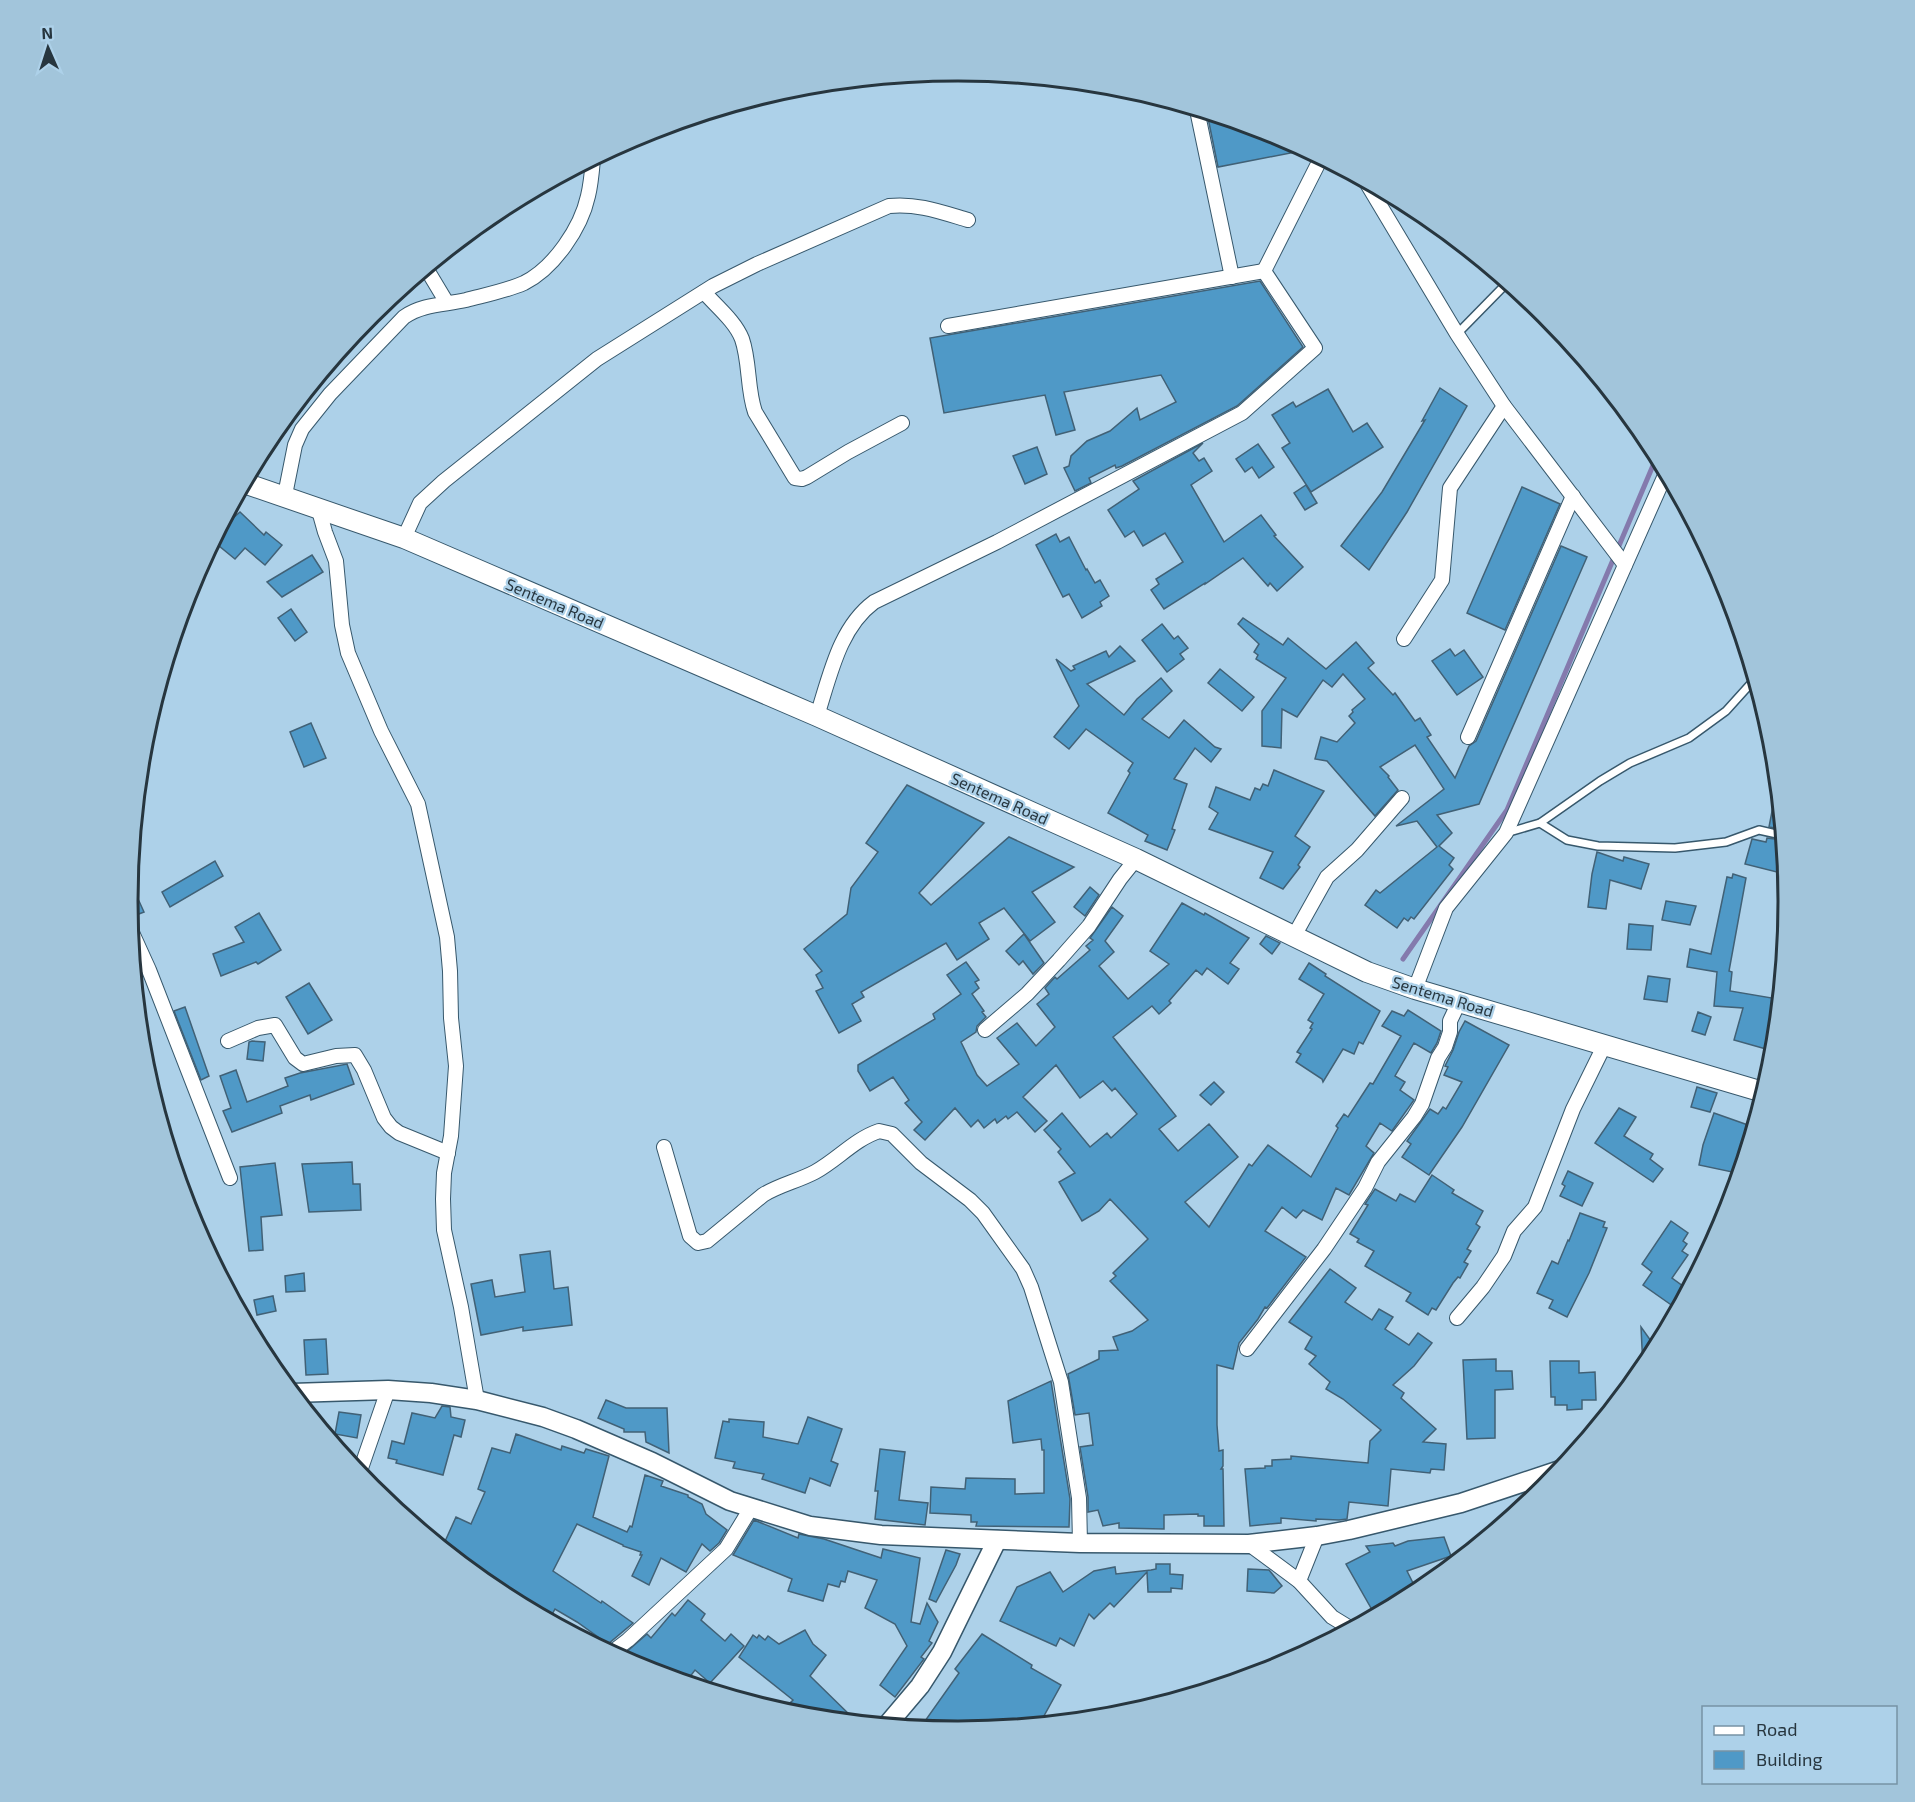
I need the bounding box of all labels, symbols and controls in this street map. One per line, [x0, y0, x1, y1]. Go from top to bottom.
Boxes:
north arrow [18, 18, 78, 78]
text: N [41, 23, 53, 42]
street label: Sentema Road [503, 574, 607, 632]
street label: Sentema Road [948, 768, 1052, 828]
street label: Sentema Road [1390, 972, 1496, 1020]
legend [1702, 1706, 1897, 1784]
text: Road [1756, 1718, 1797, 1740]
text: Building [1756, 1748, 1823, 1770]

